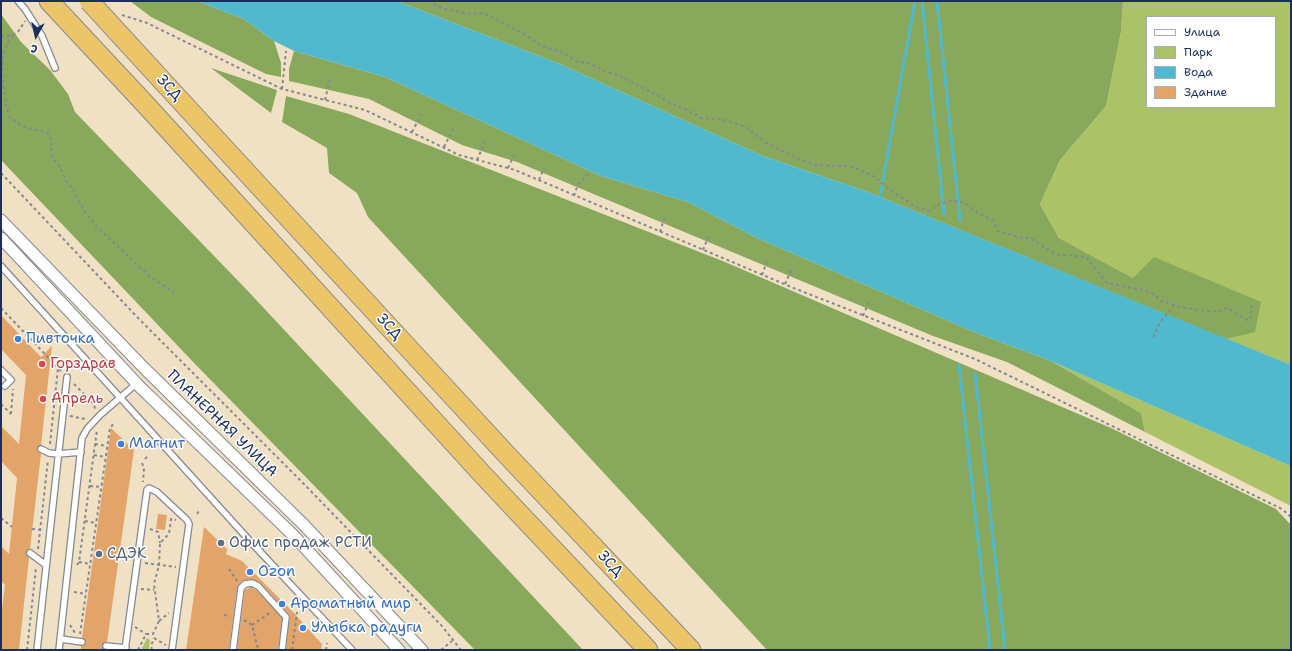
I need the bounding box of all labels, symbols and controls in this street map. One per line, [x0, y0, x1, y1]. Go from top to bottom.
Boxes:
north arrow [16, 16, 56, 56]
legend [1146, 16, 1276, 108]
text: Улица [1184, 24, 1220, 40]
text: С [30, 40, 39, 56]
text: Парк [1184, 44, 1212, 60]
text: Вода [1184, 64, 1213, 80]
street label: ЗСД [152, 71, 186, 105]
text: Здание [1184, 84, 1227, 100]
street label: ЗСД [372, 310, 406, 344]
place label: Пивточка [26, 330, 95, 348]
marker: Пивточка [13, 334, 23, 344]
place label: Горздрав [50, 355, 116, 373]
marker: Горздрав [37, 359, 47, 369]
street label: ПЛАНЕРНАЯ УЛИЦА [163, 367, 281, 481]
place label: Апрель [51, 390, 103, 408]
marker: Апрель [38, 394, 48, 404]
place label: Магнит [129, 435, 185, 453]
marker: Магнит [116, 439, 126, 449]
place label: Офис продаж РСТИ [229, 534, 372, 552]
marker: Офис продаж РСТИ [216, 538, 226, 548]
place label: СДЭК [107, 545, 147, 563]
street label: ЗСД [593, 547, 627, 581]
marker: СДЭК [94, 549, 104, 559]
place label: Ozon [258, 563, 295, 581]
marker: Ozon [245, 567, 255, 577]
place label: Ароматный мир [290, 595, 411, 613]
marker: Ароматный мир [277, 599, 287, 609]
place label: Улыбка радуги [311, 619, 422, 637]
marker: Улыбка радуги [298, 623, 308, 633]

